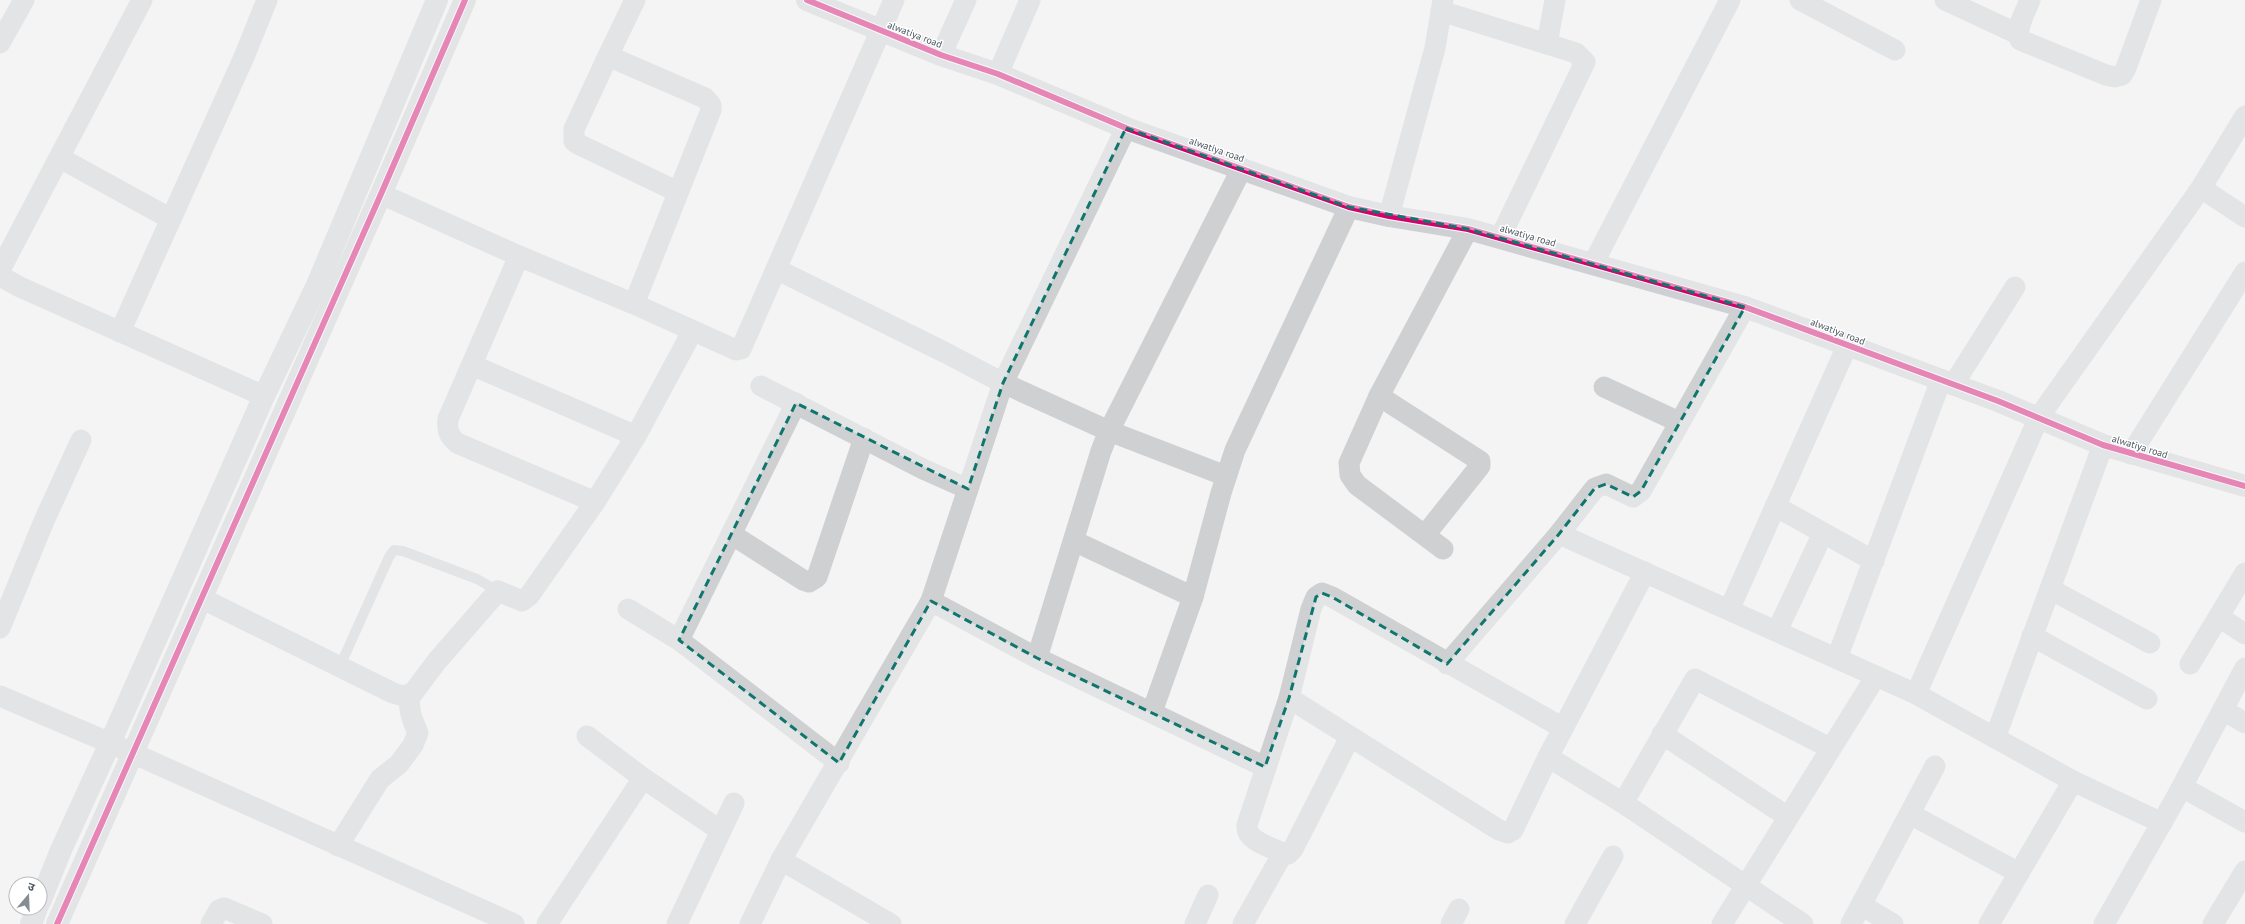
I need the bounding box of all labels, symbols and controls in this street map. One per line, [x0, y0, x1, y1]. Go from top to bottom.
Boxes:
street label: alwatiya road [886, 18, 944, 51]
street label: alwatiya road [1187, 134, 1246, 165]
street label: alwatiya road [1498, 221, 1557, 250]
street label: alwatiya road [1809, 315, 1867, 348]
street label: alwatiya road [2110, 432, 2169, 461]
north arrow [8, 876, 48, 916]
text: उ [26, 879, 37, 894]

